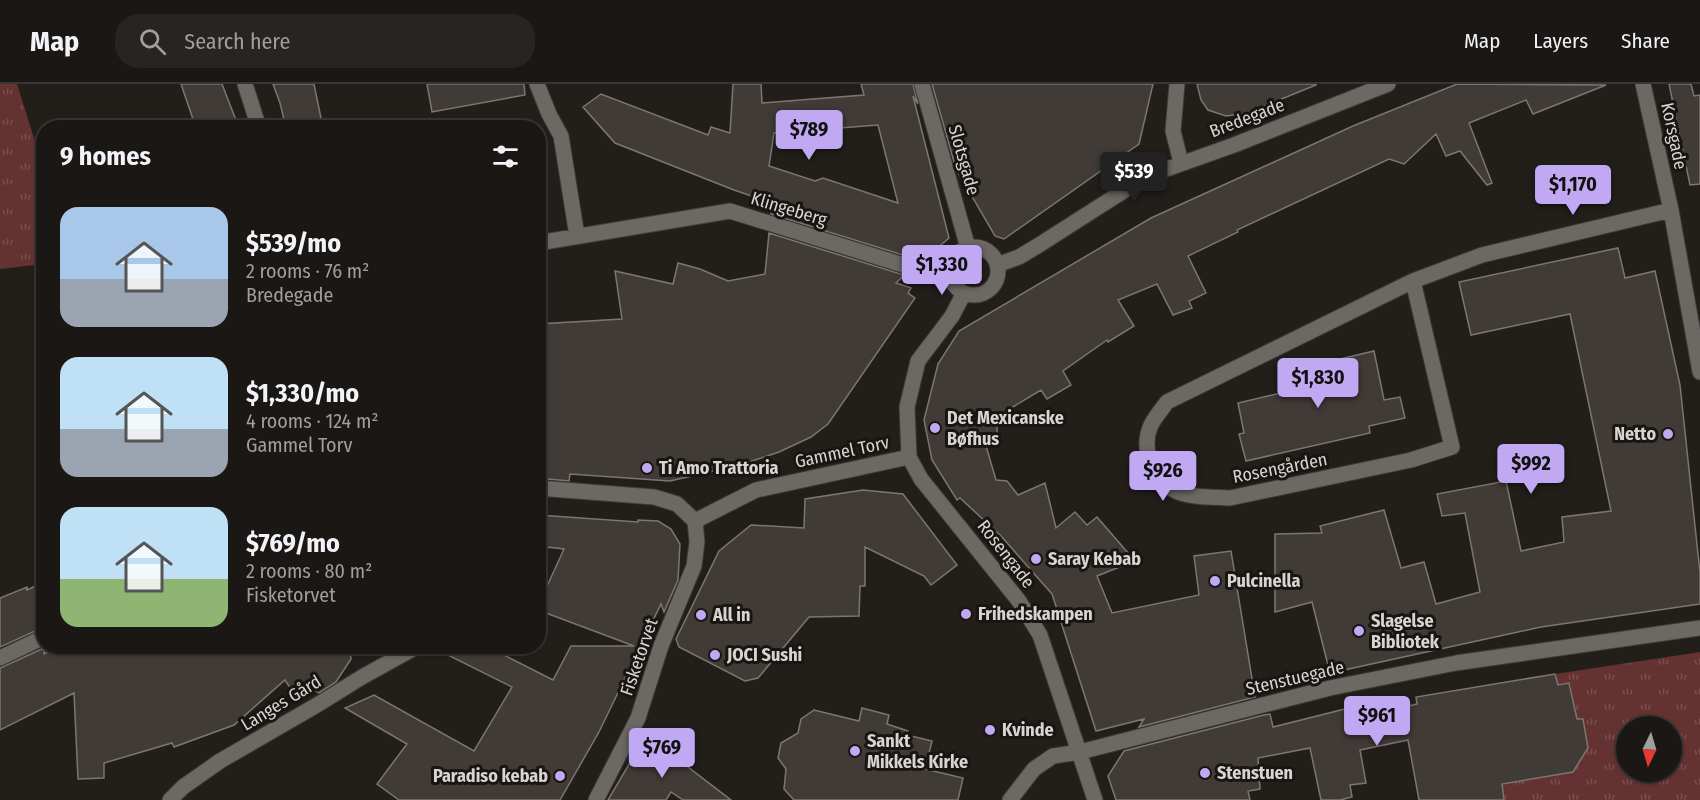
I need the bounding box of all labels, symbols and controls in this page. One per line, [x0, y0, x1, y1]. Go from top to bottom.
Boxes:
search box [115, 14, 535, 68]
text: Map [30, 25, 79, 58]
icon: search [136, 25, 169, 58]
text: Search here [184, 28, 290, 55]
text: Map [1464, 28, 1500, 54]
text: Layers [1533, 28, 1588, 54]
text: Share [1621, 28, 1670, 54]
street label: Bredegade [1206, 94, 1288, 142]
street label: Korsgade [1656, 100, 1692, 172]
pin: $789 [773, 110, 845, 161]
text: $789 [790, 117, 828, 141]
street label: Slotsgade [943, 122, 985, 198]
icon: filters [489, 140, 522, 173]
text: 9 homes [60, 141, 151, 172]
pin: $539 [1098, 152, 1170, 203]
text: $539 [1114, 159, 1154, 183]
pin: $1,170 [1524, 165, 1622, 216]
text: $1,170 [1549, 172, 1597, 196]
street label: Klingeberg [748, 187, 830, 231]
text: $539/mo [246, 228, 341, 259]
icon: home [108, 231, 180, 303]
pin: $1,330 [893, 245, 991, 296]
text: $1,330 [916, 252, 968, 276]
text: 2 rooms · 76 m² [246, 259, 369, 283]
text: Bredegade [246, 283, 333, 307]
pin: $1,830 [1269, 358, 1367, 409]
text: $1,830 [1291, 365, 1345, 389]
text: $1,330/mo [246, 378, 359, 409]
icon: home [108, 381, 180, 453]
place label: Det Mexicanske Bøfhus [947, 407, 1064, 450]
text: 4 rooms · 124 m² [246, 409, 379, 433]
marker: Det Mexicanske Bøfhus [928, 421, 942, 435]
place label: Netto [1614, 423, 1656, 445]
marker: Netto [1661, 427, 1675, 441]
street label: Gammel Torv [793, 431, 891, 473]
text: Gammel Torv [246, 433, 352, 457]
pin: $992 [1495, 444, 1567, 495]
street label: Rosengården [1231, 448, 1329, 488]
pin: $926 [1127, 451, 1199, 502]
text: $992 [1511, 451, 1551, 475]
place label: Ti Amo Trattoria [659, 457, 779, 479]
text: $926 [1143, 458, 1183, 482]
marker: Ti Amo Trattoria [640, 461, 654, 475]
street label: Rosengade [973, 515, 1040, 593]
text: $769/mo [246, 528, 340, 559]
icon: home [108, 531, 180, 603]
place label: Saray Kebab [1048, 548, 1141, 570]
marker: Saray Kebab [1029, 552, 1043, 566]
text: 2 rooms · 80 m² [246, 559, 372, 583]
place label: Pulcinella [1227, 570, 1300, 592]
marker: Pulcinella [1208, 574, 1222, 588]
text: Fisketorvet [246, 583, 336, 607]
place label: Frihedskampen [978, 603, 1093, 625]
place label: All in [712, 604, 750, 626]
marker: Frihedskampen [959, 607, 973, 621]
marker: All in [694, 608, 708, 622]
place label: Slagelse Bibliotek [1371, 610, 1440, 653]
street label: Fisketorvet [615, 615, 663, 699]
marker: Slagelse Bibliotek [1352, 624, 1366, 638]
place label: JOCI Sushi [726, 644, 802, 666]
marker: JOCI Sushi [708, 648, 722, 662]
street label: Stenstuegade [1244, 656, 1346, 700]
street label: Langes Gård [237, 670, 325, 736]
pin: $961 [1341, 696, 1413, 747]
text: $961 [1358, 703, 1396, 727]
north arrow [1616, 716, 1682, 782]
map controls [1616, 716, 1682, 782]
place label: Kvinde [1002, 719, 1054, 741]
marker: Kvinde [983, 723, 997, 737]
pin: $769 [626, 728, 698, 779]
place label: Sankt Mikkels Kirke [867, 730, 968, 773]
text: $769 [643, 735, 681, 759]
marker: Sankt Mikkels Kirke [848, 744, 862, 758]
place label: Stenstuen [1217, 762, 1293, 784]
place label: Paradiso kebab [433, 765, 548, 787]
marker: Stenstuen [1198, 766, 1212, 780]
marker: Paradiso kebab [553, 769, 567, 783]

